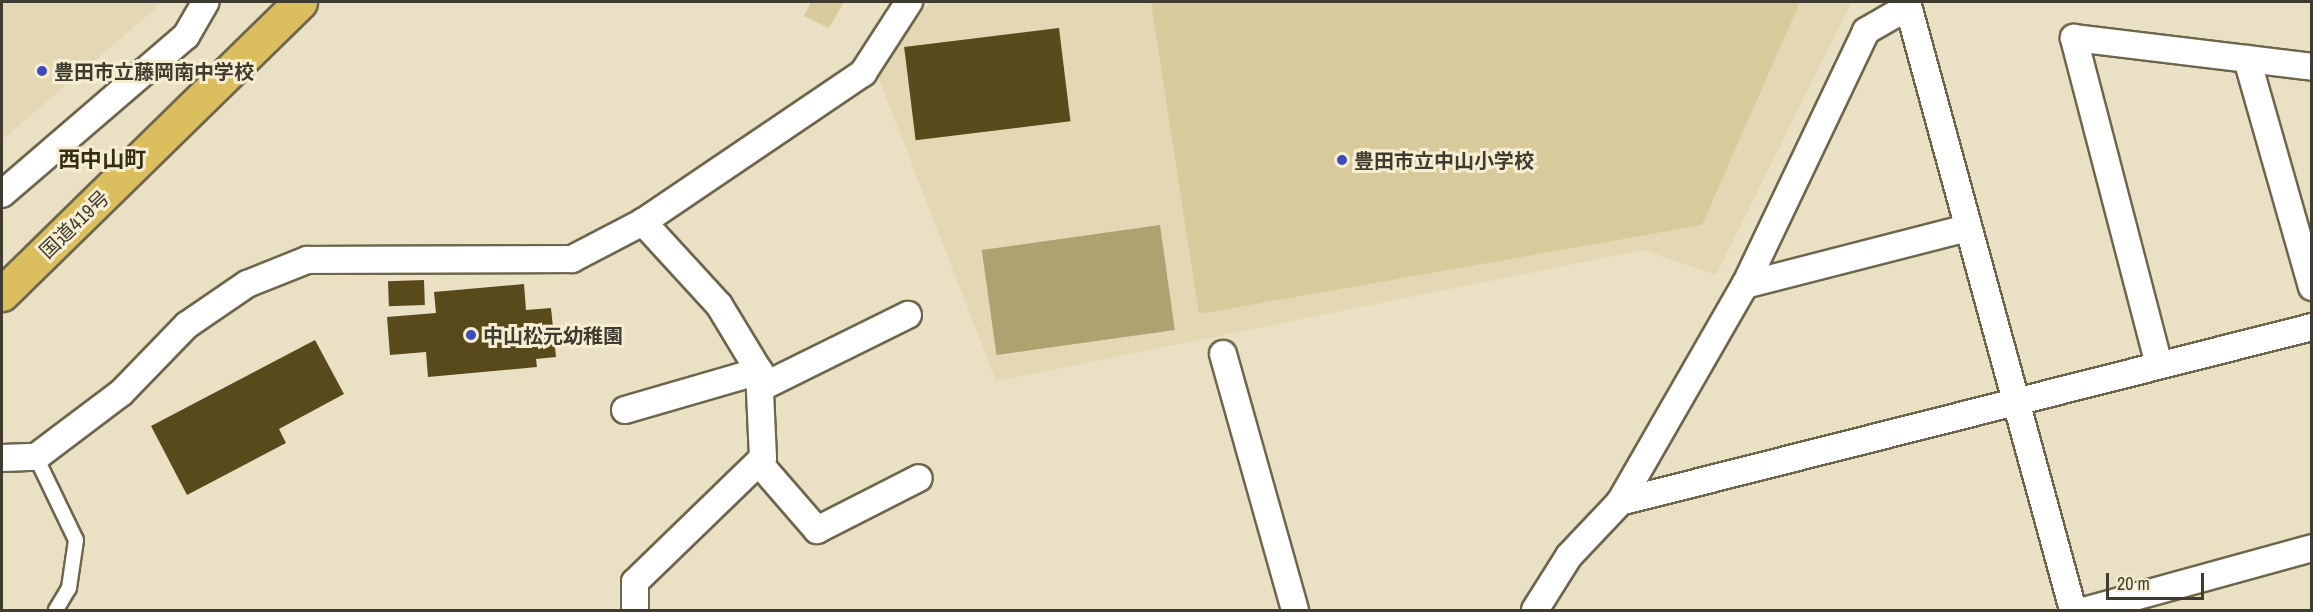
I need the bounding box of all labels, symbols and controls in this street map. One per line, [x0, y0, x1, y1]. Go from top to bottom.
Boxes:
place label: 豊田市立藤岡南中学校 [54, 59, 254, 83]
marker: 豊田市立藤岡南中学校 [35, 64, 49, 78]
district label: 西中山町 [58, 147, 146, 173]
place label: 豊田市立中山小学校 [1354, 148, 1534, 172]
marker: 豊田市立中山小学校 [1335, 153, 1349, 167]
street label: 国道419号 [34, 185, 114, 263]
place label: 中山松元幼稚園 [483, 323, 623, 347]
marker: 中山松元幼稚園 [464, 328, 478, 342]
scale bar [2109, 561, 2206, 599]
text: 20 m [2117, 571, 2150, 596]

